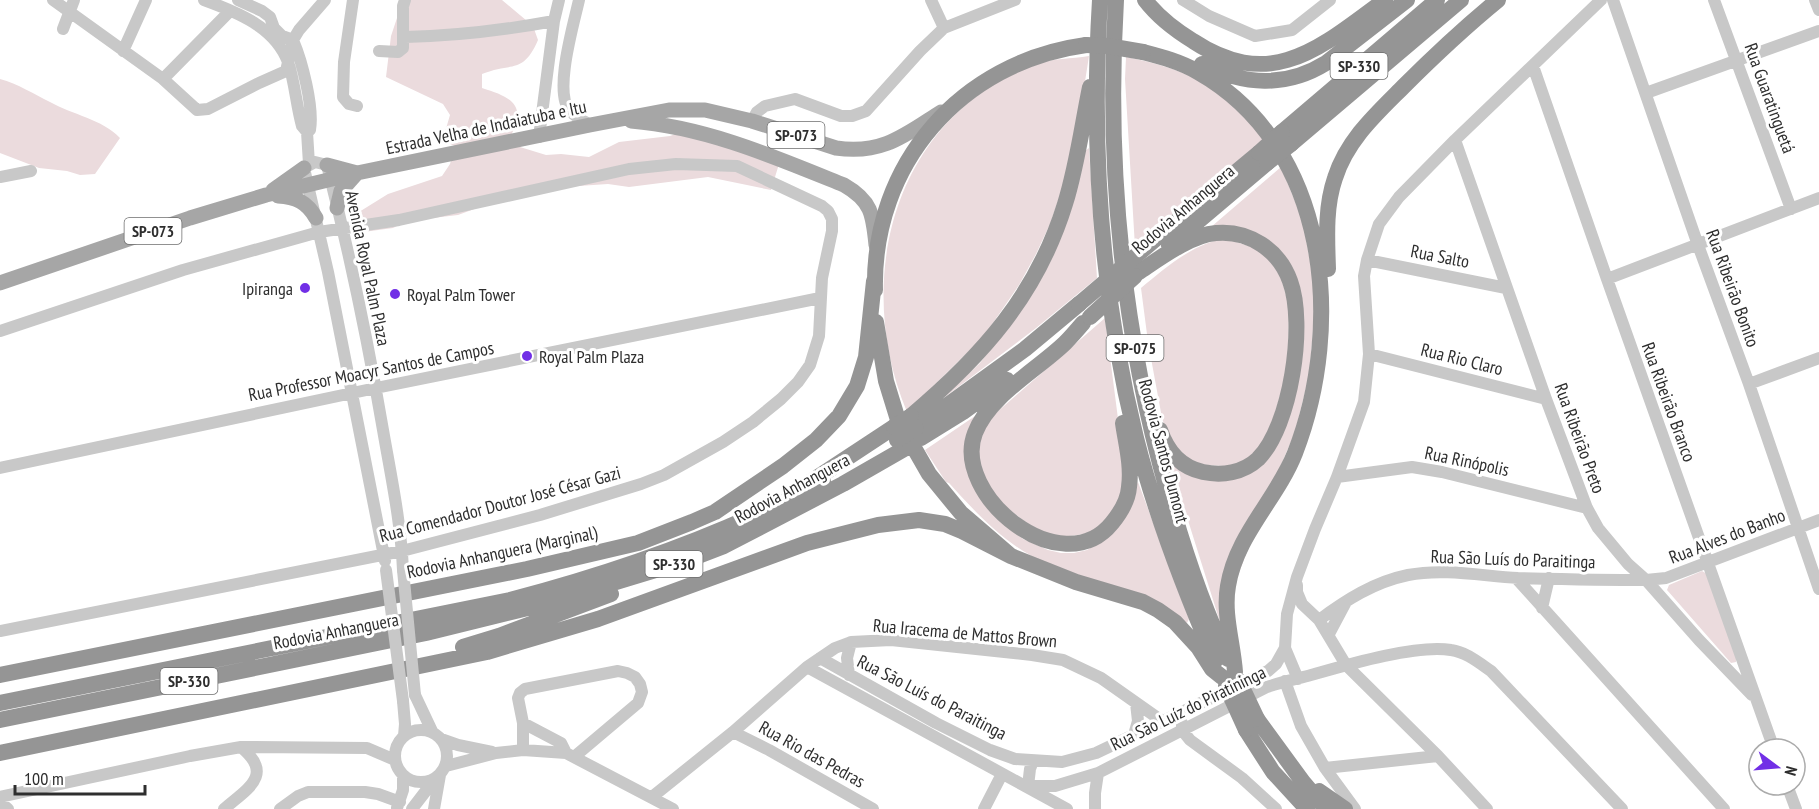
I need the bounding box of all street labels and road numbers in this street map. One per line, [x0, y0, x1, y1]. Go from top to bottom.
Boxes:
street label: Rua Guaratinguetá [1739, 40, 1801, 156]
road number: SP-330 [1330, 53, 1388, 79]
street label: Estrada Velha de Indaiatuba e Itu [384, 95, 588, 159]
road number: SP-073 [768, 122, 824, 148]
street label: Rodovia Anhanguera [1127, 159, 1239, 259]
street label: Avenida Royal Palm Plaza [340, 188, 396, 348]
road number: SP-073 [124, 218, 182, 244]
street label: Rua Ribeirão Bonito [1701, 226, 1765, 350]
street label: Rua Salto [1409, 239, 1471, 273]
road number: SP-075 [1106, 335, 1164, 361]
street label: Rua Professor Moacyr Santos de Campos [246, 336, 496, 406]
street label: Rua Rio Claro [1418, 338, 1506, 380]
street label: Rua Ribeirão Branco [1637, 339, 1701, 465]
street label: Rodovia Santos Dumont [1134, 377, 1194, 525]
street label: Rua Ribeirão Preto [1549, 380, 1611, 496]
street label: Rua Rinópolis [1423, 441, 1511, 481]
street label: Rodovia Anhanguera [730, 448, 854, 528]
street label: Rua Comendador Doutor José César Gazi [377, 461, 623, 547]
street label: Rua Alves do Banho [1666, 503, 1789, 569]
street label: Rodovia Anhanguera (Marginal) [405, 520, 600, 583]
street label: Rua São Luís do Paraitinga [1430, 545, 1596, 573]
road number: SP-330 [646, 551, 702, 577]
street label: Rodovia Anhanguera [271, 608, 401, 654]
street label: Rua Iracema de Mattos Brown [872, 613, 1058, 653]
street label: Rua São Luís do Paraitinga [853, 649, 1011, 745]
street label: Rua São Luíz do Piratininga [1107, 660, 1269, 756]
road number: SP-330 [160, 668, 218, 694]
street label: Rua Rio das Pedras [755, 715, 869, 793]

